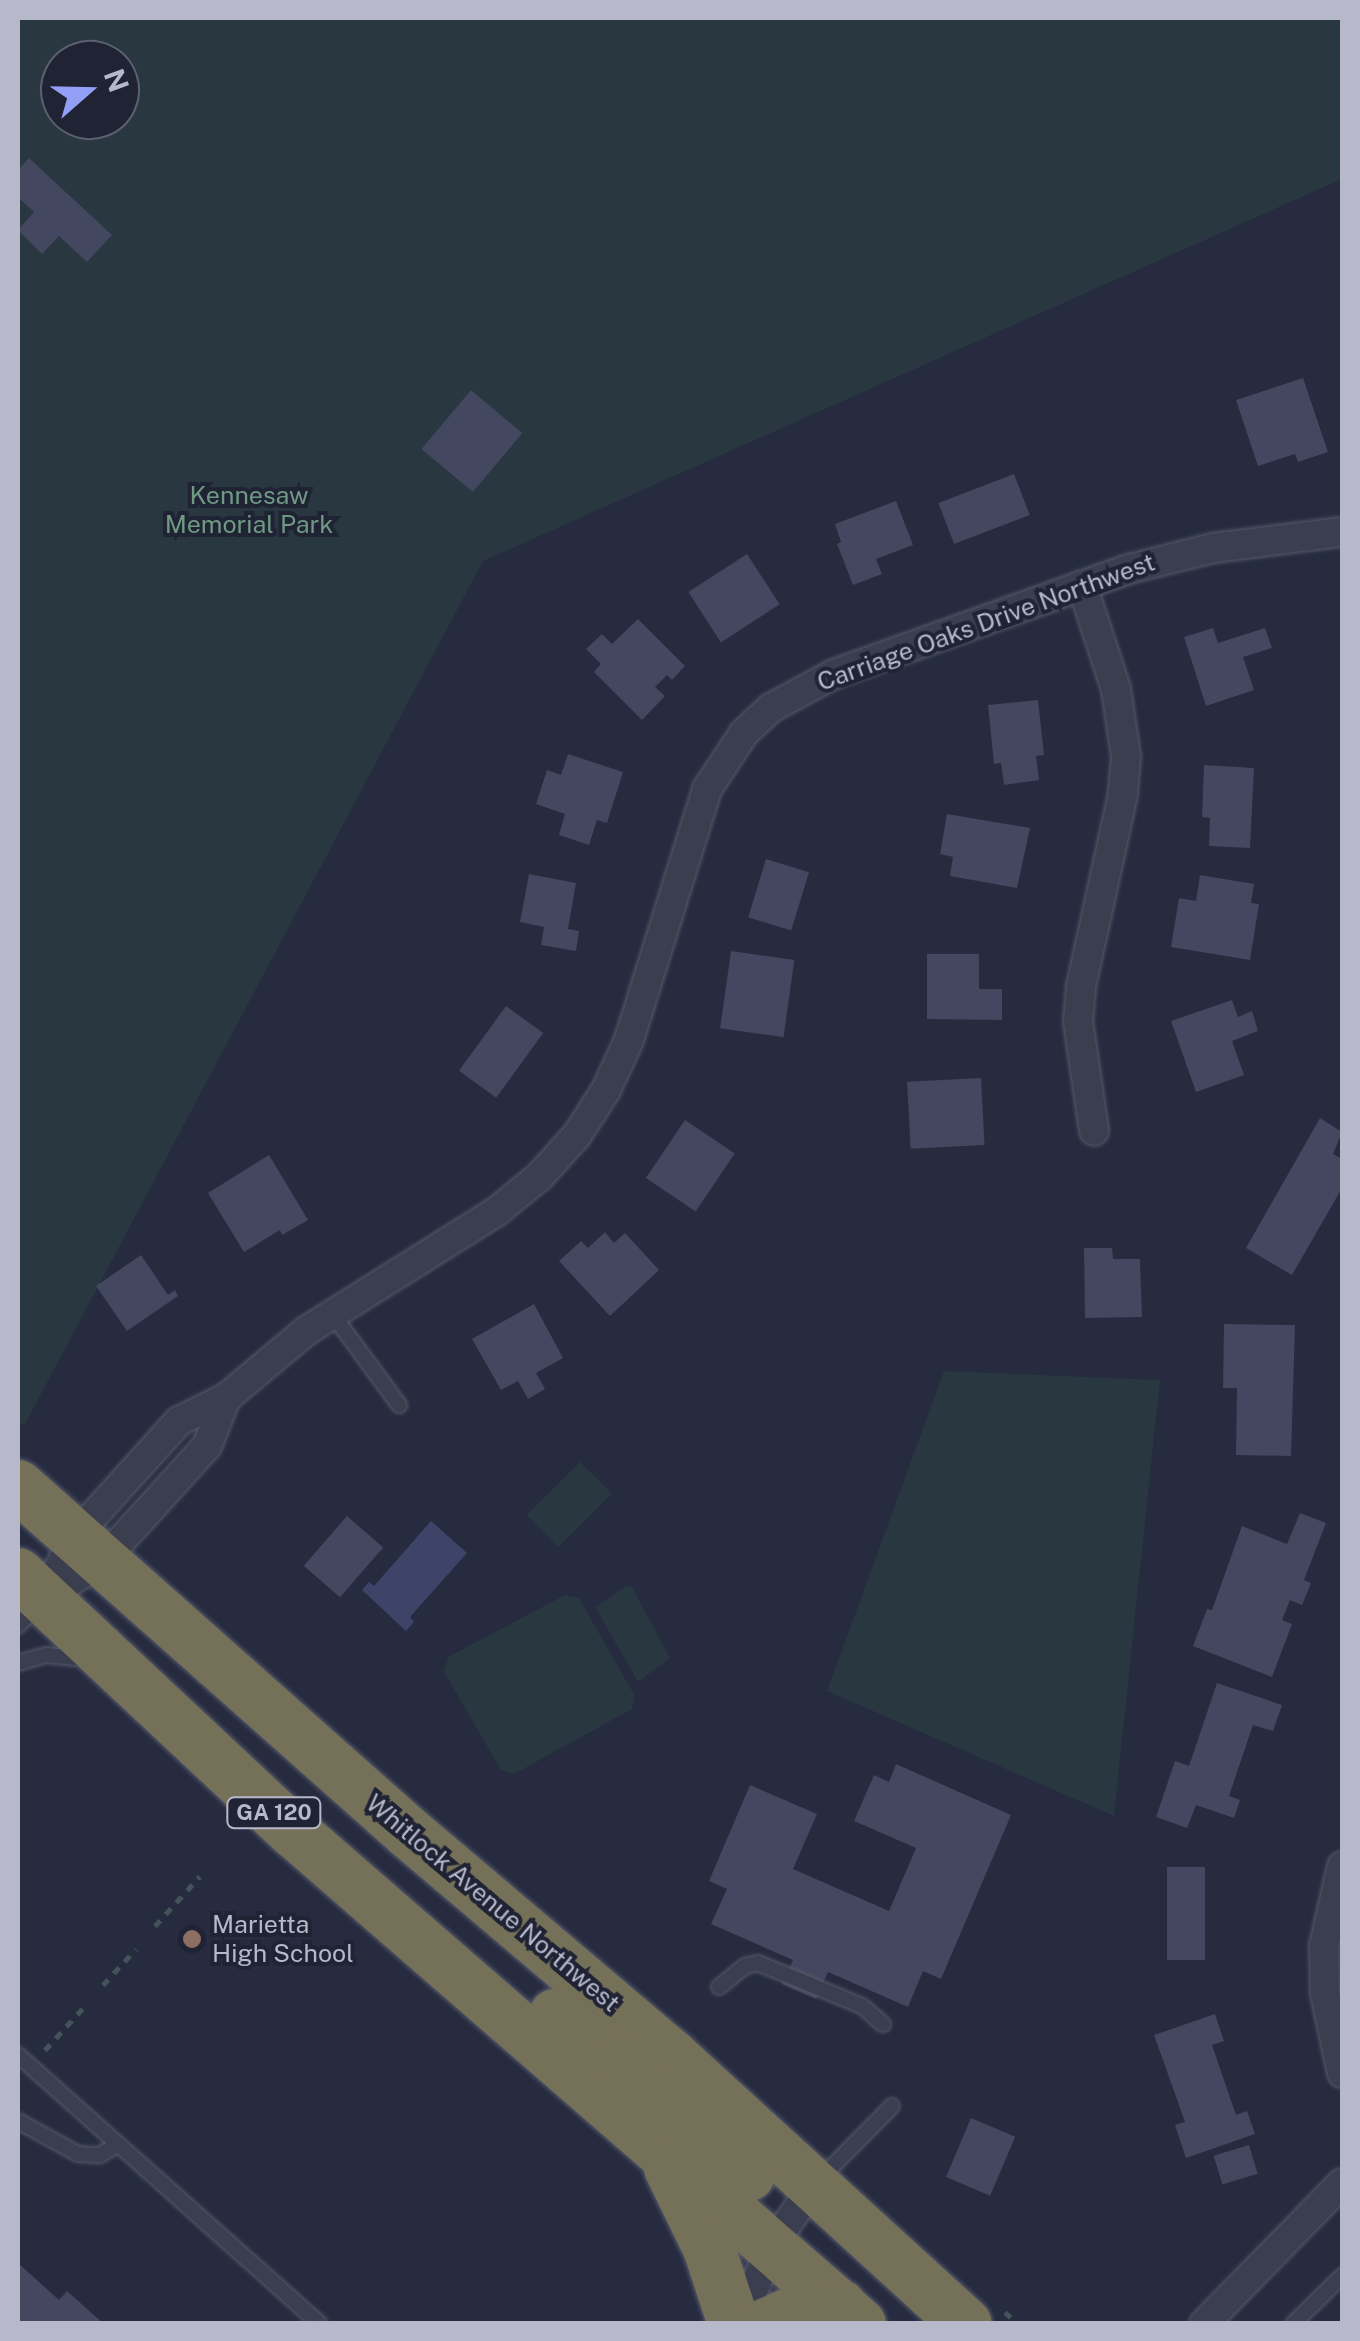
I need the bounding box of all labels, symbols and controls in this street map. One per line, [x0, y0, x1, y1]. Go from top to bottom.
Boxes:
north arrow [40, 40, 140, 140]
text: N [98, 64, 136, 96]
park label: Kennesaw Memorial Park [165, 481, 333, 540]
street label: Carriage Oaks Drive Northwest [813, 547, 1159, 697]
street label: Whitlock Avenue Northwest [360, 1788, 626, 2018]
road number: GA 120 [224, 1796, 324, 1830]
place label: Marietta High School [212, 1910, 354, 1969]
marker: Marietta High School [181, 1928, 203, 1950]

